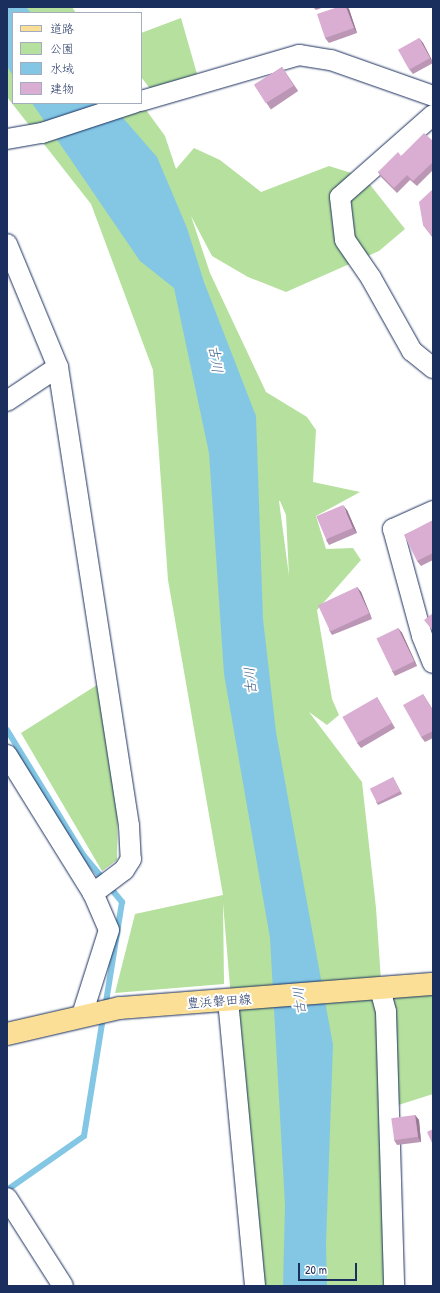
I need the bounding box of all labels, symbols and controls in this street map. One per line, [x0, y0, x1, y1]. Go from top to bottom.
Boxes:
legend [12, 12, 142, 104]
text: 道路 [50, 20, 74, 37]
text: 公園 [50, 40, 74, 57]
text: 水域 [50, 60, 74, 77]
text: 建物 [50, 80, 74, 97]
water label: 古川 [206, 344, 226, 374]
water label: 古川 [241, 666, 259, 696]
water label: 古川 [289, 986, 309, 1016]
street label: 豊浜磐田線 [186, 991, 252, 1011]
scale bar [300, 1255, 359, 1281]
text: 20 m [305, 1261, 327, 1278]

